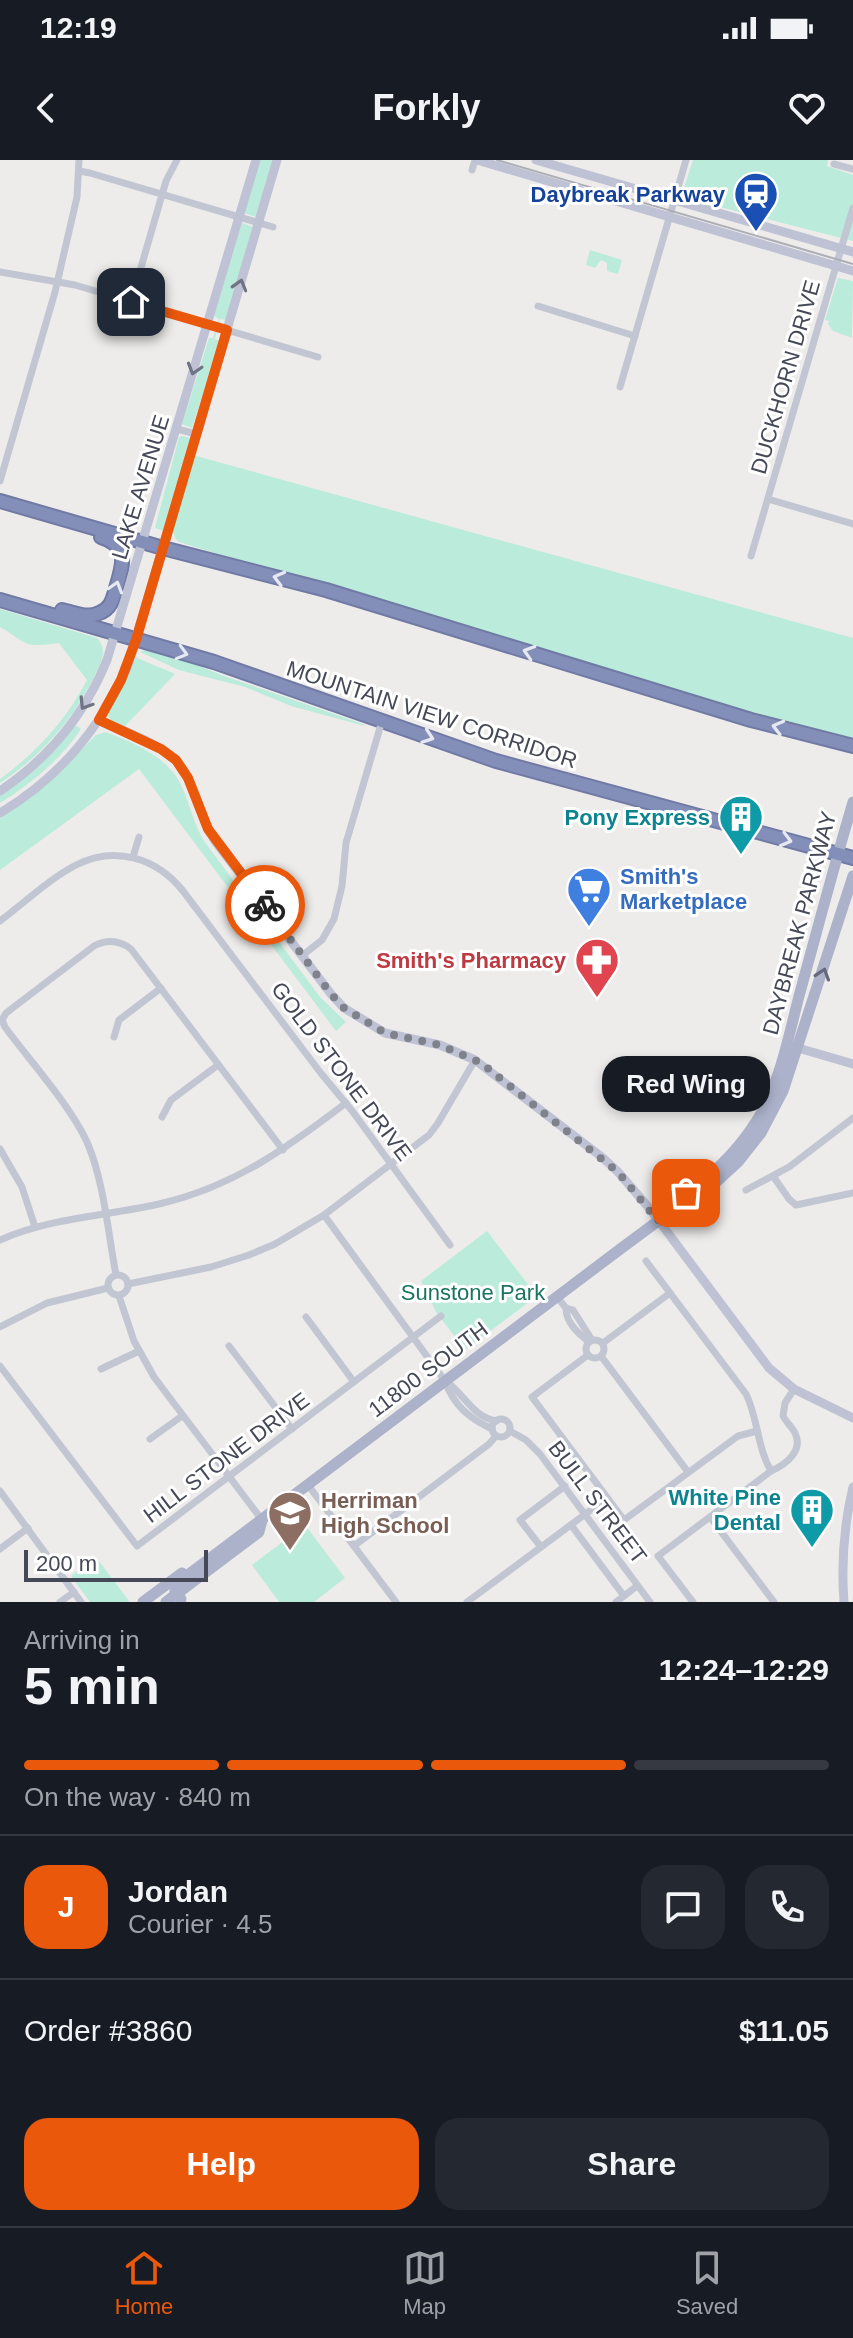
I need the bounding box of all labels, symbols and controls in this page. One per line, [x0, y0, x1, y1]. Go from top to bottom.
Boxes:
text: 12:19 [40, 11, 117, 44]
icon: back [24, 86, 68, 130]
icon: heart [785, 86, 829, 130]
text: Forkly [372, 87, 481, 128]
station icon: Daybreak Parkway [732, 170, 780, 233]
place label: Daybreak Parkway [531, 182, 726, 207]
pin [97, 268, 165, 336]
street label: DUCKHORN DRIVE [746, 277, 825, 477]
one-way arrow [231, 278, 247, 292]
icon: home [109, 280, 153, 324]
one-way arrow [187, 362, 203, 375]
street label: LAKE AVENUE [107, 412, 174, 563]
one-way arrow [273, 570, 287, 587]
one-way arrow [107, 581, 123, 595]
one-way arrow [175, 644, 189, 661]
one-way arrow [522, 645, 536, 661]
street label: MOUNTAIN VIEW CORRIDOR [283, 656, 580, 773]
one-way arrow [79, 696, 94, 710]
one-way arrow [771, 719, 785, 736]
one-way arrow [421, 727, 435, 744]
building icon: Pony Express [717, 793, 765, 856]
place label: Pony Express [564, 805, 710, 830]
street label: DAYBREAK PARKWAY [758, 808, 841, 1038]
one-way arrow [778, 831, 792, 848]
place label: Smith's Marketplace [620, 864, 747, 914]
courier [225, 865, 305, 945]
supermarket icon: Smith's Marketplace [565, 865, 613, 928]
icon: bike [243, 883, 287, 927]
pharmacy icon: Smith's Pharmacy [573, 936, 621, 999]
place label: Smith's Pharmacy [376, 948, 567, 973]
one-way arrow [813, 968, 829, 982]
street label: GOLD STONE DRIVE [266, 977, 417, 1166]
callout: Red Wing [602, 1057, 770, 1113]
text: Red Wing [626, 1069, 746, 1099]
pin [652, 1159, 720, 1227]
icon: bag [664, 1171, 708, 1215]
park label: Sunstone Park [401, 1280, 546, 1305]
street label: 11800 SOUTH [364, 1316, 493, 1422]
street label: HILL STONE DRIVE [139, 1387, 314, 1528]
street label: BULL STREET [543, 1436, 652, 1569]
place label: White Pine Dental [669, 1485, 781, 1535]
building icon: White Pine Dental [788, 1486, 836, 1549]
place label: Herriman High School [321, 1488, 449, 1538]
school or university icon: Herriman High School [266, 1489, 314, 1552]
scale bar [24, 1546, 208, 1582]
text: 200 m [36, 1551, 97, 1576]
text: Arriving in [24, 1625, 140, 1655]
text: 12:24–12:29 [659, 1653, 829, 1686]
text: 5 min [24, 1657, 160, 1715]
text: On the way · 840 m [24, 1782, 251, 1812]
button: chat [641, 1865, 725, 1949]
button: phone [745, 1865, 829, 1949]
text: Jordan [128, 1875, 228, 1908]
text: J [58, 1890, 74, 1923]
text: Courier · 4.5 [128, 1909, 273, 1939]
text: Order #3860 [24, 2014, 192, 2047]
text: $11.05 [739, 2014, 829, 2047]
button: Help [24, 2118, 419, 2210]
button: Share [435, 2118, 829, 2210]
tab: Home [115, 2246, 173, 2320]
tab: Map [403, 2246, 447, 2320]
tab: Saved [676, 2246, 738, 2320]

